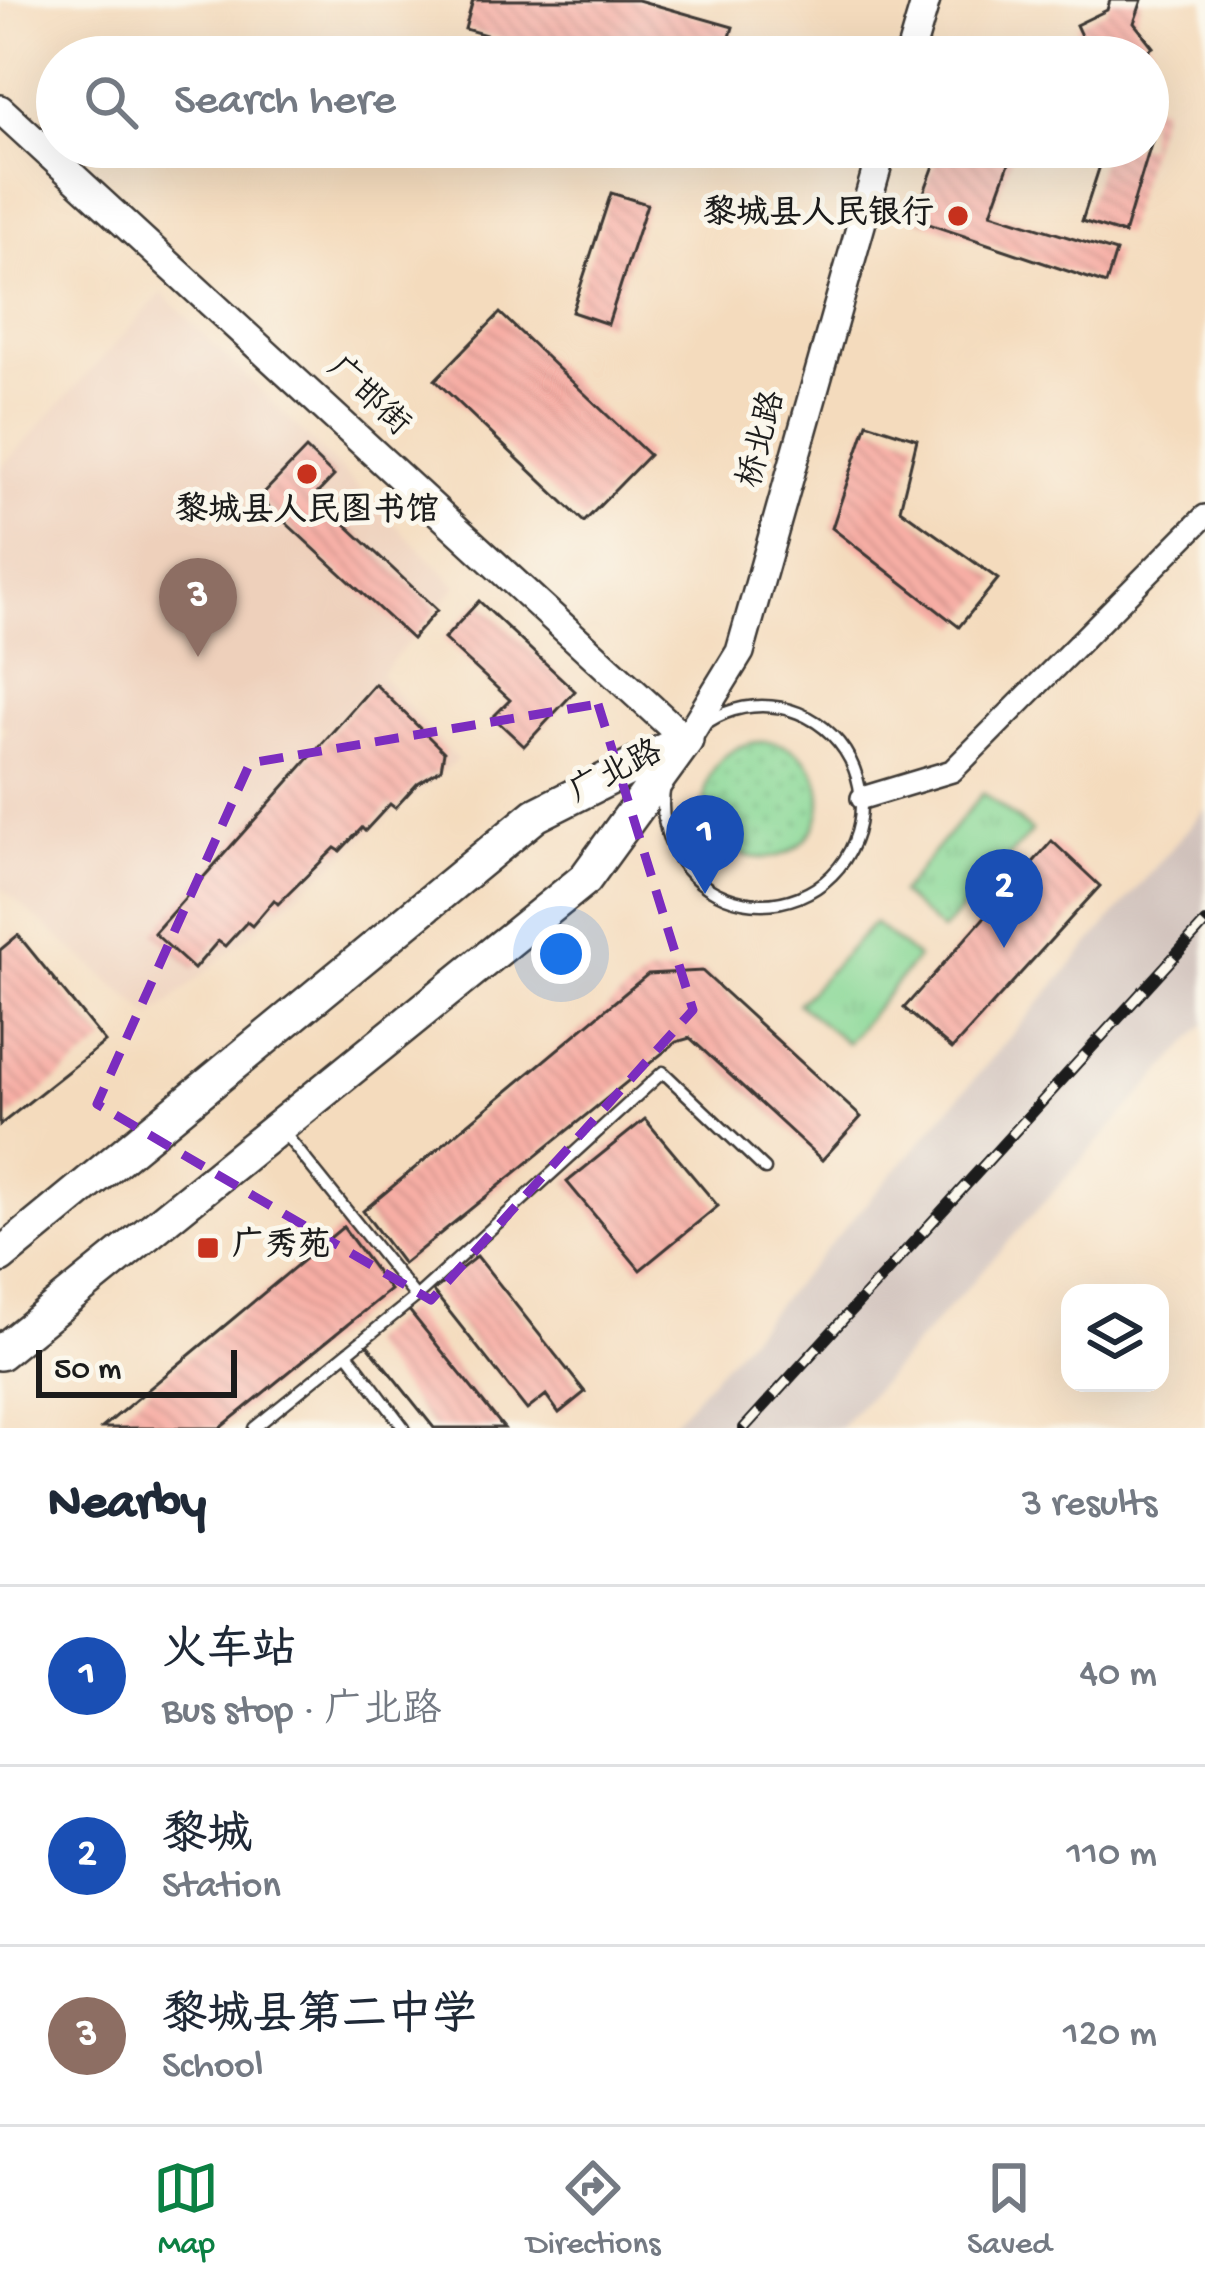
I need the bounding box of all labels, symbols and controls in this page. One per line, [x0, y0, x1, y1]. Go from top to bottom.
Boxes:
search box [36, 36, 1169, 168]
icon: search [78, 69, 144, 135]
text: Search here [174, 76, 396, 129]
place label: 黎城县人民银行 [703, 194, 934, 235]
marker: 黎城县人民银行 [945, 203, 971, 229]
street label: 广邯街 [318, 348, 418, 446]
street label: 桥北路 [730, 386, 795, 493]
marker: 黎城县人民图书馆 [294, 461, 320, 487]
place label: 黎城县人民图书馆 [175, 491, 439, 532]
pin: 3 [159, 558, 237, 657]
street label: 广北路 [563, 732, 670, 813]
pin: 1 [666, 795, 744, 894]
pin: 2 [965, 849, 1043, 948]
your location [531, 924, 591, 984]
place label: 广秀苑 [232, 1226, 331, 1267]
marker: 广秀苑 [195, 1235, 221, 1261]
map controls [1061, 1284, 1169, 1392]
button: layers [1061, 1284, 1169, 1392]
scale bar [36, 1344, 237, 1397]
text: 50 m [54, 1352, 121, 1390]
text: Nearby [48, 1476, 206, 1536]
text: 3 results [1022, 1483, 1157, 1529]
text: 火车站 [162, 1627, 297, 1680]
text: 1 [79, 1653, 95, 1699]
text: 40 m [1079, 1653, 1157, 1699]
text: Bus stop · 广北路 [162, 1690, 441, 1736]
text: 黎城 [162, 1812, 252, 1865]
text: 2 [77, 1833, 97, 1879]
text: 110 m [1066, 1833, 1157, 1879]
text: Station [162, 1865, 281, 1911]
text: 黎城县第二中学 [162, 1992, 477, 2045]
text: 3 [77, 2013, 97, 2059]
text: 120 m [1063, 2013, 1157, 2059]
text: School [162, 2045, 263, 2091]
tab: Map [153, 2155, 219, 2265]
tab: Directions [526, 2155, 660, 2265]
tab: Saved [967, 2155, 1052, 2265]

